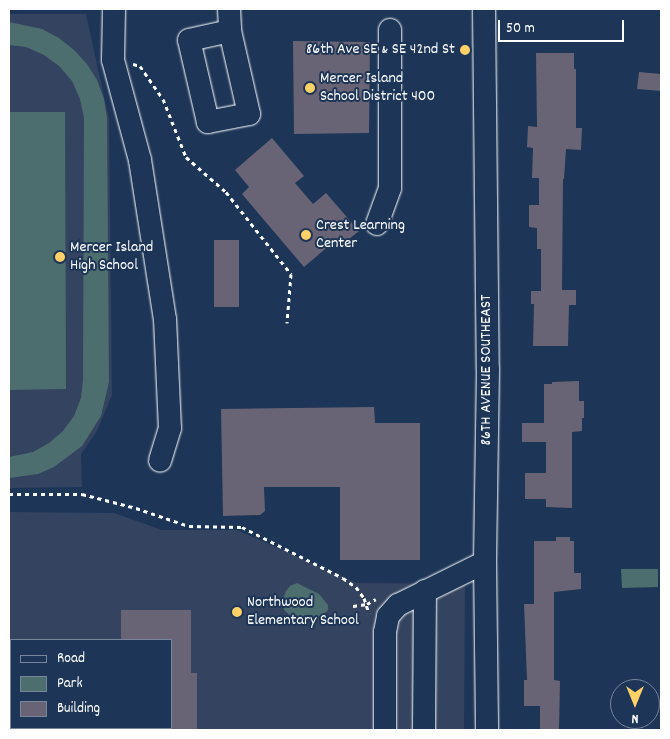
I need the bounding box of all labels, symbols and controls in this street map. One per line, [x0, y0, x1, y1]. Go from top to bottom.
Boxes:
scale bar [500, 10, 626, 42]
text: 50 m [506, 18, 535, 40]
place label: 86th Ave SE & SE 42nd St [306, 40, 455, 60]
marker: 86th Ave SE & SE 42nd St [459, 44, 471, 56]
place label: Mercer Island School District 400 [320, 69, 435, 107]
marker: Mercer Island School District 400 [304, 82, 316, 94]
place label: Crest Learning Center [316, 216, 405, 254]
marker: Crest Learning Center [300, 229, 312, 241]
place label: Mercer Island High School [70, 238, 153, 276]
marker: Mercer Island High School [54, 251, 66, 263]
street label: 86TH AVENUE SOUTHEAST [477, 295, 497, 445]
place label: Northwood Elementary School [247, 593, 359, 631]
marker: Northwood Elementary School [231, 606, 243, 618]
legend [10, 639, 172, 729]
text: Road [57, 648, 85, 670]
text: Park [57, 673, 83, 695]
north arrow [610, 679, 660, 729]
text: Building [57, 698, 100, 720]
text: N [632, 708, 638, 728]

